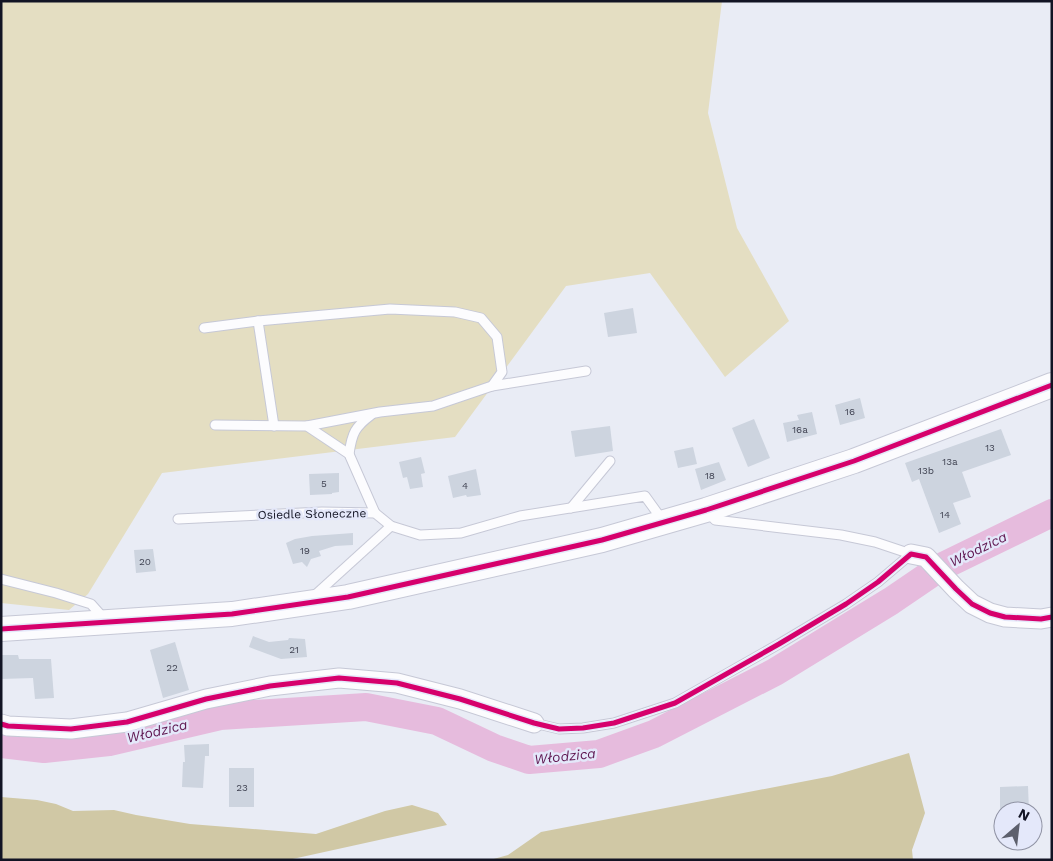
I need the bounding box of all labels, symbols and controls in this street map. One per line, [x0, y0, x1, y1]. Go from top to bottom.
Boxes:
house number: 16 [845, 406, 855, 417]
house number: 16a [792, 424, 808, 435]
house number: 13 [985, 442, 995, 453]
house number: 13a [942, 456, 958, 467]
house number: 13b [918, 465, 934, 476]
house number: 18 [705, 470, 715, 481]
house number: 5 [321, 478, 327, 489]
house number: 4 [462, 480, 468, 491]
street label: Osiedle Słoneczne [257, 506, 367, 522]
house number: 14 [940, 509, 950, 520]
water label: Włodzica [947, 528, 1010, 570]
house number: 19 [300, 545, 310, 556]
house number: 20 [139, 556, 151, 567]
house number: 21 [289, 644, 299, 655]
house number: 22 [166, 662, 178, 673]
water label: Włodzica [125, 716, 189, 746]
water label: Włodzica [533, 745, 597, 767]
house number: 23 [236, 782, 248, 793]
north arrow [993, 801, 1043, 851]
text: N [1016, 805, 1032, 824]

